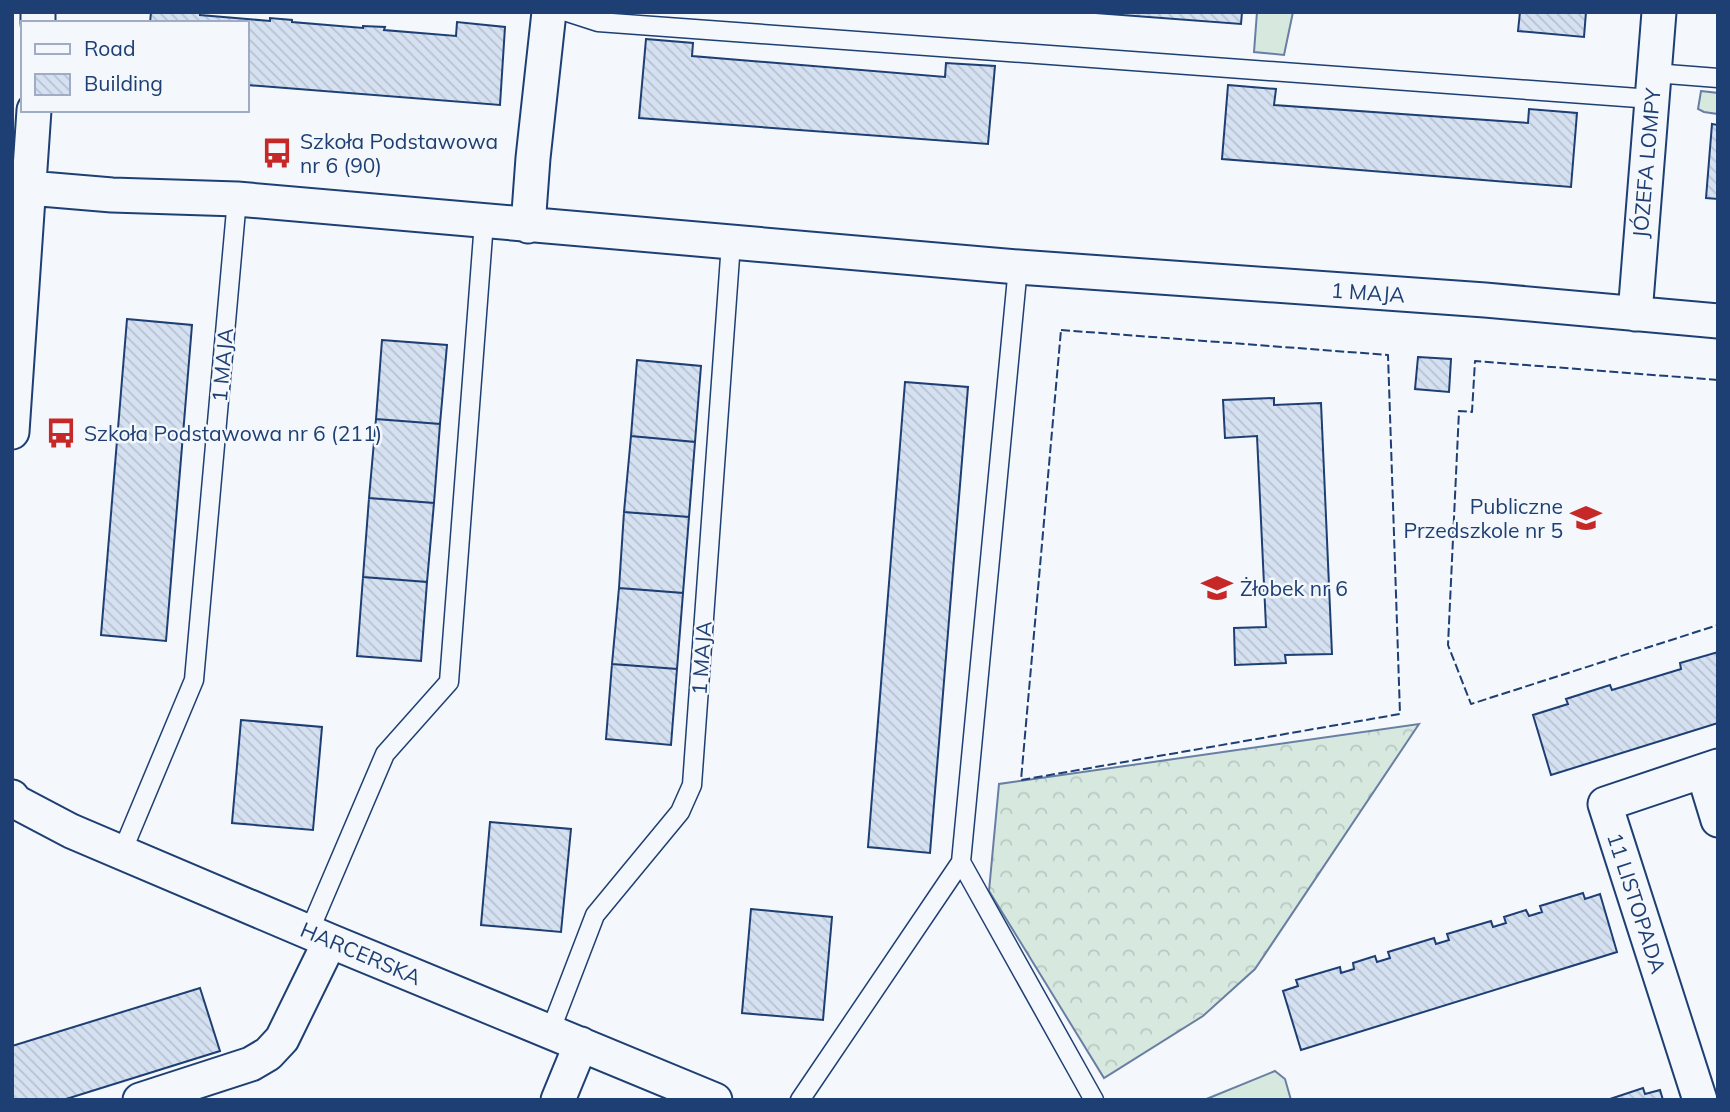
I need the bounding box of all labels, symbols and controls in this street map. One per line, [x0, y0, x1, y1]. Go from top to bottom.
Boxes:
legend [21, 21, 248, 112]
text: Road [84, 35, 135, 61]
text: Building [84, 70, 163, 96]
street label: JÓZEFA LOMPY [1626, 87, 1666, 239]
place label: Szkoła Podstawowa nr 6 (90) [300, 128, 498, 178]
bus stop icon: Szkoła Podstawowa nr 6 (90) [260, 136, 294, 170]
street label: 1 MAJA [1330, 276, 1407, 308]
street label: 1 MAJA [206, 326, 238, 403]
bus stop icon: Szkoła Podstawowa nr 6 (211) [44, 416, 78, 450]
place label: Szkoła Podstawowa nr 6 (211) [84, 420, 382, 446]
place label: Publiczne Przedszkole nr 5 [1404, 493, 1563, 543]
school or university icon: Publiczne Przedszkole nr 5 [1569, 501, 1603, 535]
school or university icon: Żłobek nr 6 [1200, 571, 1234, 605]
place label: Żłobek nr 6 [1240, 575, 1348, 601]
street label: 1 MAJA [685, 619, 717, 696]
street label: 11 LISTOPADA [1602, 829, 1672, 977]
street label: HARCERSKA [297, 916, 426, 990]

